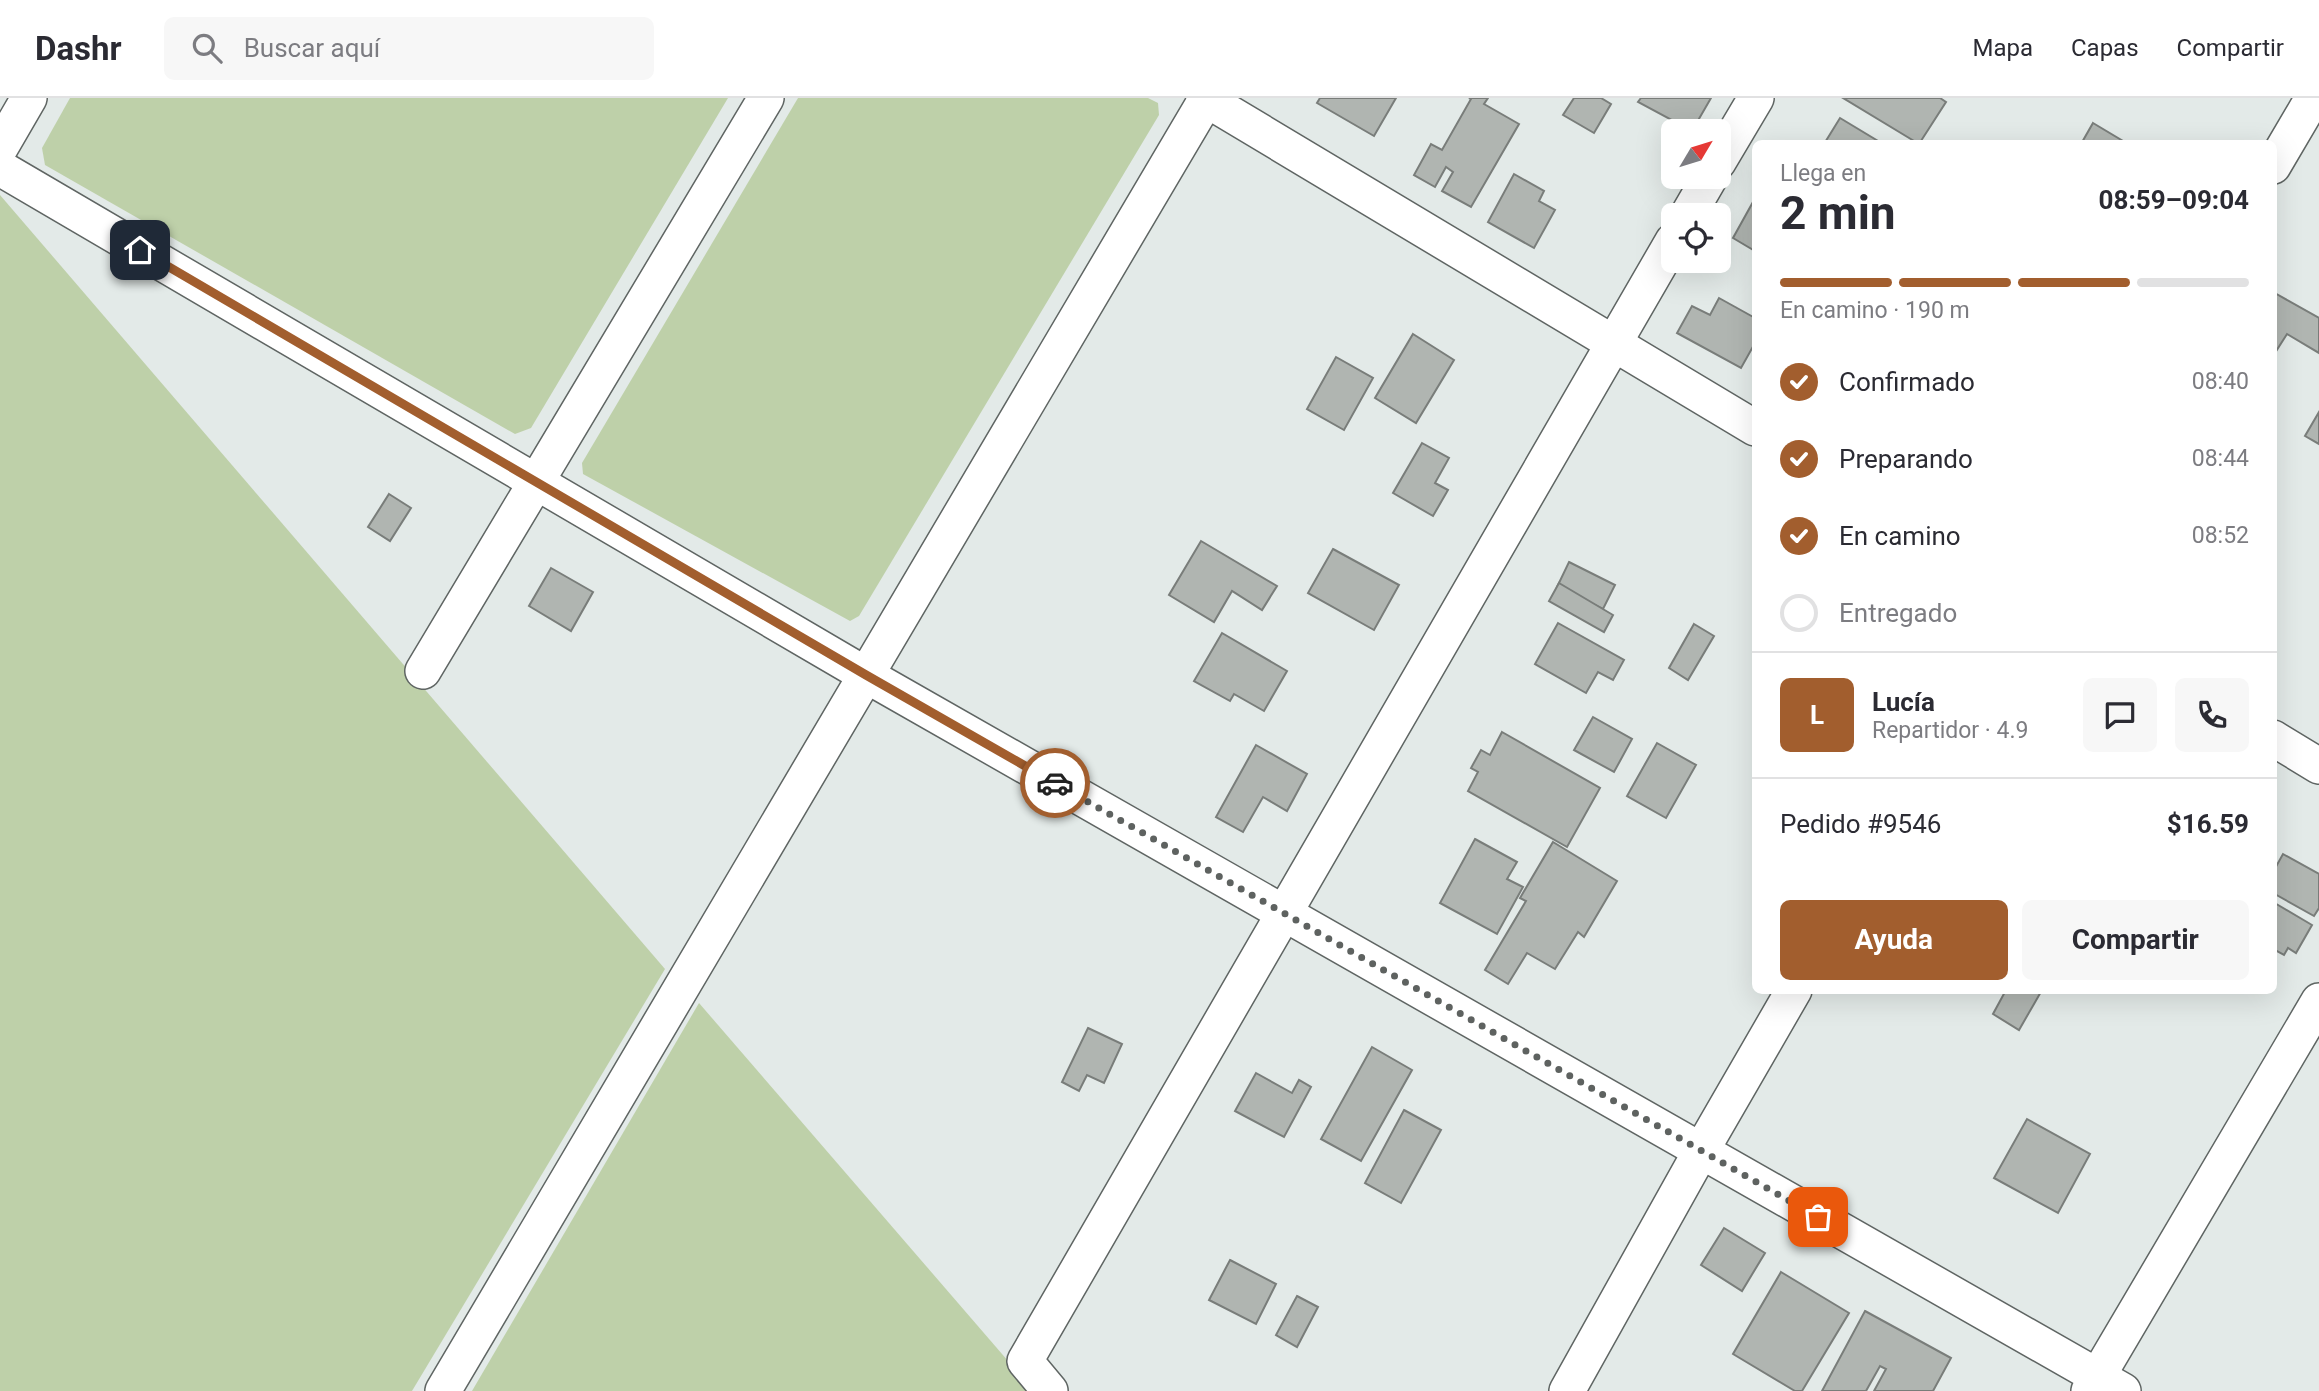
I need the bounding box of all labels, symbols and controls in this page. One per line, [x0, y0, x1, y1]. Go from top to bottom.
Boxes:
search box [164, 17, 654, 80]
text: Dashr [35, 29, 122, 68]
icon: search [188, 29, 226, 67]
text: Buscar aquí [244, 33, 380, 63]
text: Mapa [1972, 34, 2033, 62]
text: Capas [2071, 34, 2139, 62]
text: Compartir [2177, 34, 2284, 62]
north arrow [1661, 119, 1731, 189]
map controls [1661, 119, 1731, 273]
text: Llega en [1780, 160, 1866, 187]
text: 08:59–09:04 [2099, 185, 2249, 215]
text: 2 min [1780, 186, 1896, 240]
button: locate [1661, 203, 1731, 273]
pin [110, 220, 170, 280]
icon: home [121, 231, 159, 269]
text: En camino · 190 m [1780, 297, 1970, 324]
icon: check [1780, 363, 1818, 401]
text: Confirmado [1839, 367, 1975, 397]
text: 08:40 [2192, 368, 2249, 395]
icon: check [1780, 440, 1818, 478]
text: Preparando [1839, 444, 1973, 474]
text: 08:44 [2192, 445, 2249, 472]
icon: check [1780, 517, 1818, 555]
text: En camino [1839, 521, 1961, 551]
text: 08:52 [2192, 522, 2249, 549]
text: Entregado [1839, 598, 1957, 628]
button: chat [2083, 678, 2157, 752]
button: phone [2175, 678, 2249, 752]
text: Lucía [1872, 687, 1935, 717]
text: L [1810, 700, 1824, 730]
text: Repartidor · 4.9 [1872, 717, 2029, 744]
courier [1020, 748, 1090, 818]
icon: car [1036, 764, 1074, 802]
text: Pedido #9546 [1780, 809, 1941, 839]
text: $16.59 [2167, 809, 2249, 839]
button: Ayuda [1780, 900, 2008, 980]
button: Compartir [2022, 900, 2249, 980]
pin [1788, 1187, 1848, 1247]
icon: bag [1799, 1198, 1837, 1236]

